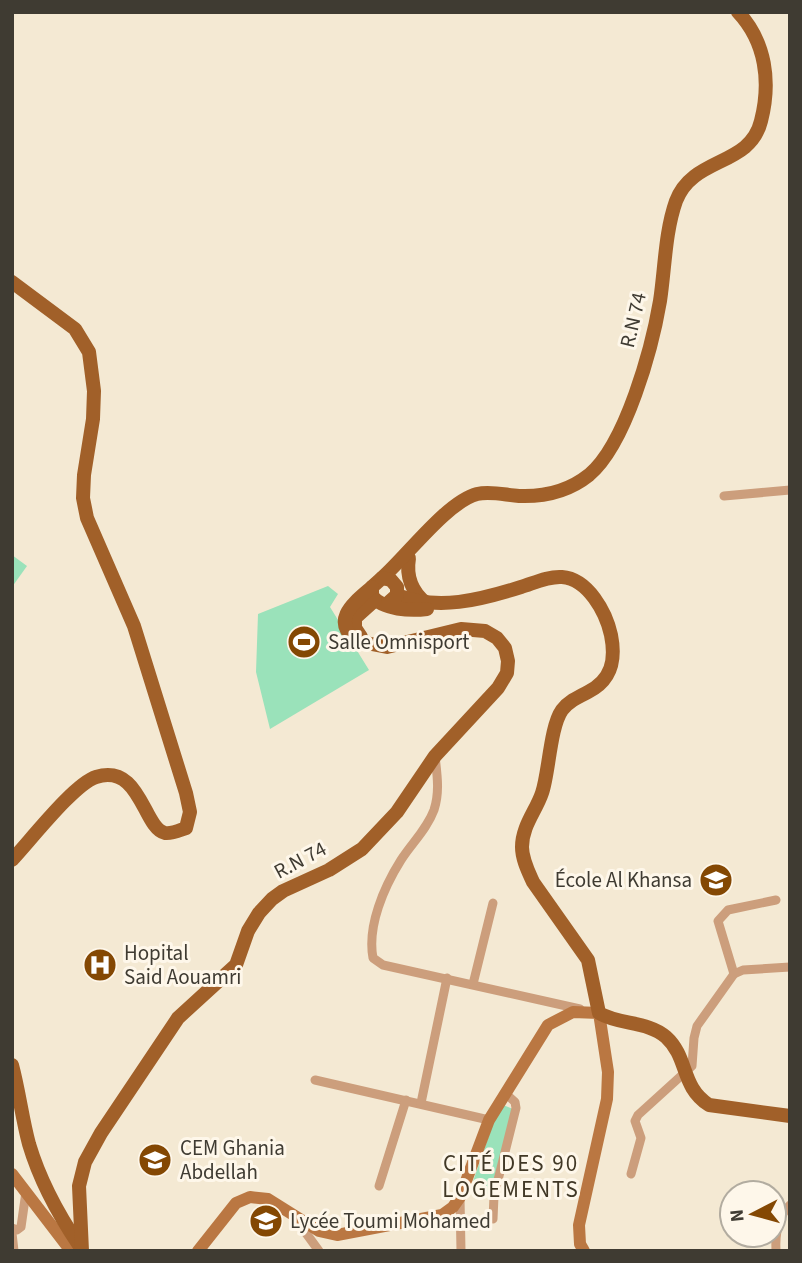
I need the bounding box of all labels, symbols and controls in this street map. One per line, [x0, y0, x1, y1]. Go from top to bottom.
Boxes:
street label: R.N 74 [612, 289, 654, 351]
sports icon: Salle Omnisport [285, 623, 323, 661]
place label: Salle Omnisport [328, 627, 469, 657]
street label: R.N 74 [268, 834, 332, 886]
school or university icon: École Al Khansa [697, 861, 735, 899]
place label: École Al Khansa [555, 865, 692, 895]
place label: Hopital Said Aouamri [124, 938, 241, 992]
hospital icon: Hopital Said Aouamri [81, 946, 119, 984]
place label: CEM Ghania Abdellah [180, 1133, 285, 1187]
school or university icon: CEM Ghania Abdellah [136, 1141, 174, 1179]
district label: CITÉ DES 90 LOGEMENTS [442, 1147, 580, 1206]
north arrow [718, 1179, 788, 1249]
school or university icon: Lycée Toumi Mohamed [247, 1202, 285, 1240]
place label: Lycée Toumi Mohamed [290, 1206, 491, 1236]
text: N [723, 1208, 752, 1223]

